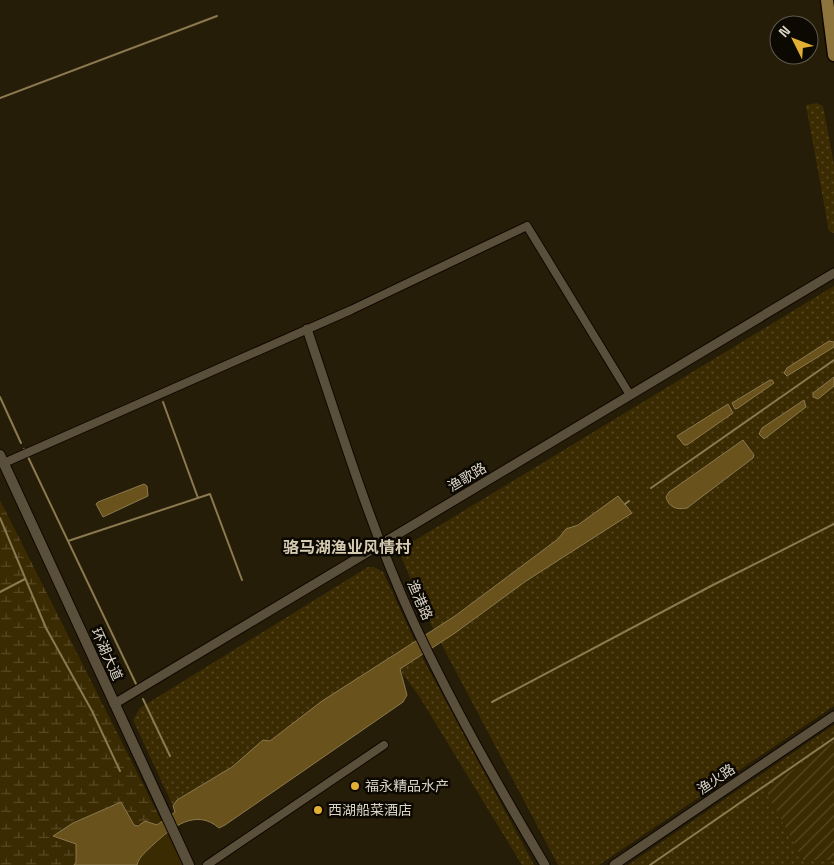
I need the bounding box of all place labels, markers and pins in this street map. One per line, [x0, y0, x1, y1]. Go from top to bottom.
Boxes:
place label: 福永精品水产 [365, 777, 449, 795]
marker: 福永精品水产 [349, 780, 361, 792]
place label: 西湖船菜酒店 [328, 801, 412, 819]
marker: 西湖船菜酒店 [312, 804, 324, 816]

